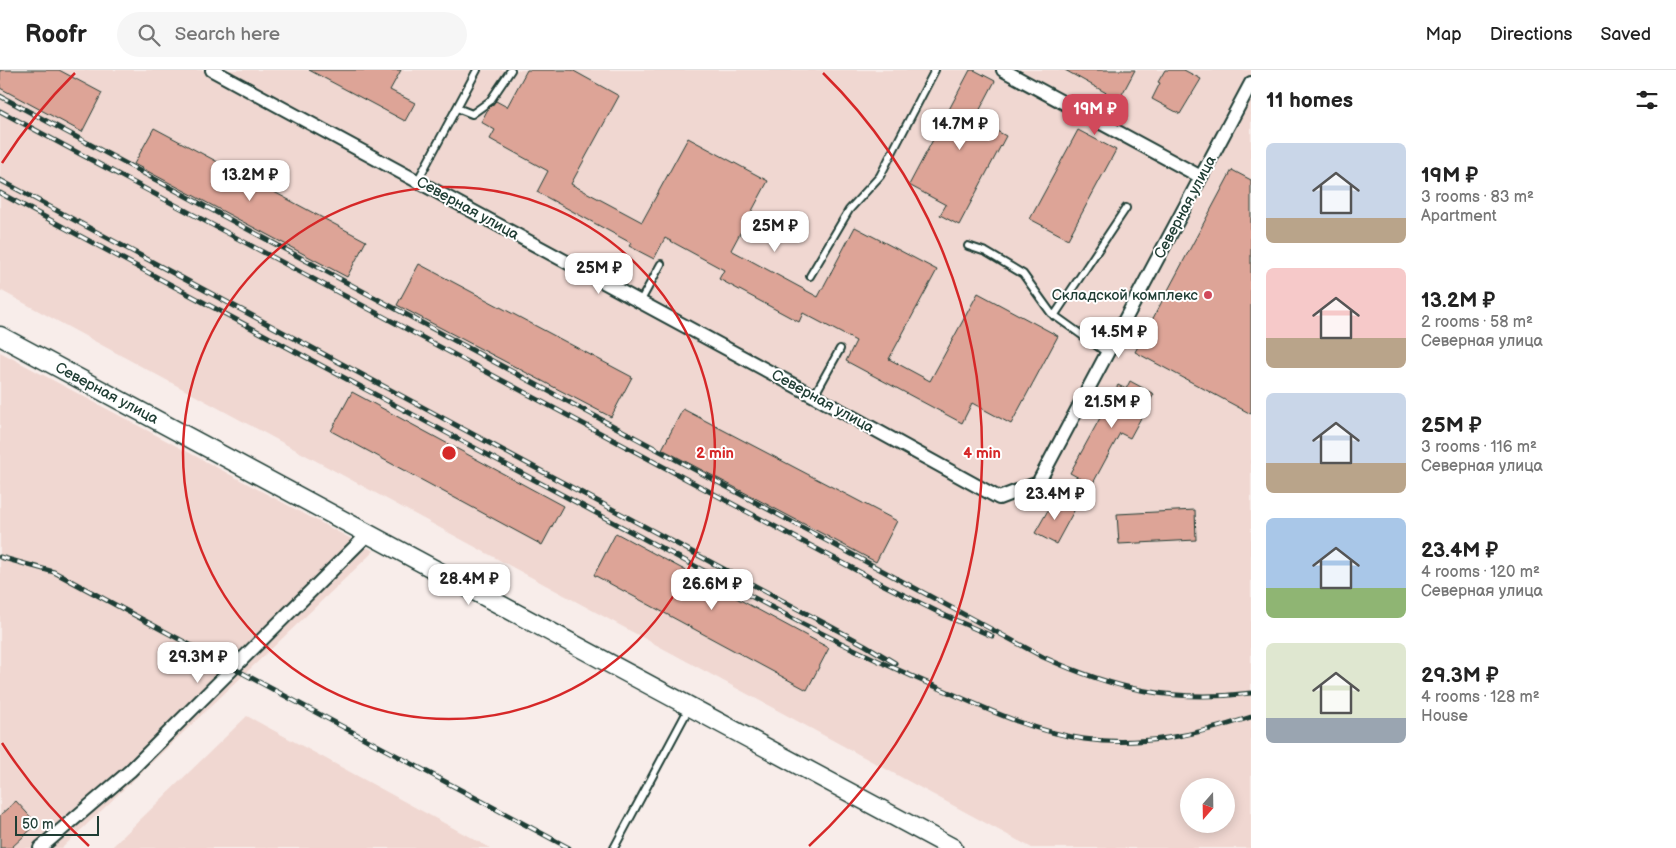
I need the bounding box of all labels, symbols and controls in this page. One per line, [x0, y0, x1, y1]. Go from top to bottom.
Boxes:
search box [117, 12, 467, 57]
text: Roofr [25, 20, 87, 49]
icon: search [135, 21, 163, 49]
text: Search here [175, 23, 280, 46]
text: Map [1426, 24, 1462, 45]
text: Directions [1490, 24, 1572, 45]
text: Saved [1600, 24, 1651, 45]
icon: filters [1633, 86, 1661, 114]
text: 11 homes [1266, 88, 1353, 113]
pin: 19M ₽ [1060, 93, 1130, 136]
text: 19M ₽ [1073, 100, 1117, 119]
pin: 14.7M ₽ [914, 108, 1006, 151]
text: 14.7M ₽ [932, 115, 988, 134]
street label: Северная улица [1150, 152, 1221, 262]
pin: 13.2M ₽ [204, 160, 296, 202]
icon: home [1306, 163, 1366, 223]
text: 19M ₽ [1421, 163, 1478, 188]
text: 13.2M ₽ [222, 166, 278, 185]
street label: Северная улица [413, 172, 523, 245]
text: 3 rooms · 83 m² [1421, 188, 1534, 207]
text: Apartment [1421, 207, 1497, 226]
pin: 25M ₽ [740, 210, 810, 253]
text: 25M ₽ [752, 217, 798, 236]
pin: 25M ₽ [564, 252, 634, 295]
text: 25M ₽ [576, 259, 622, 278]
place label: Складской комплекс [1052, 286, 1199, 305]
icon: home [1306, 288, 1366, 348]
text: 13.2M ₽ [1421, 288, 1495, 313]
marker: Складской комплекс [1202, 289, 1214, 301]
text: 2 rooms · 58 m² [1421, 313, 1533, 332]
pin: 14.5M ₽ [1073, 316, 1165, 359]
text: 14.5M ₽ [1091, 323, 1147, 342]
text: Северная улица [1421, 332, 1543, 351]
street label: Северная улица [52, 358, 162, 429]
street label: Северная улица [768, 365, 878, 438]
pin: 21.5M ₽ [1066, 386, 1158, 429]
text: 21.5M ₽ [1084, 393, 1140, 412]
icon: home [1306, 413, 1366, 473]
text: 25M ₽ [1421, 413, 1482, 438]
text: 3 rooms · 116 m² [1421, 438, 1537, 457]
centre of rings [440, 444, 458, 462]
text: 2 min [696, 444, 734, 463]
text: 4 min [963, 444, 1001, 463]
text: Северная улица [1421, 457, 1543, 476]
pin: 23.4M ₽ [1009, 478, 1101, 521]
text: 23.4M ₽ [1026, 485, 1084, 504]
icon: home [1306, 538, 1366, 598]
text: 23.4M ₽ [1421, 538, 1498, 563]
text: 4 rooms · 120 m² [1421, 563, 1540, 582]
pin: 28.4M ₽ [423, 564, 515, 606]
pin: 26.6M ₽ [666, 568, 758, 611]
text: 28.4M ₽ [439, 570, 499, 589]
text: 26.6M ₽ [682, 575, 742, 594]
text: Северная улица [1421, 582, 1543, 601]
pin: 29.3M ₽ [152, 642, 244, 684]
text: 29.3M ₽ [168, 648, 228, 667]
icon: home [1306, 663, 1366, 723]
text: 29.3M ₽ [1421, 663, 1499, 688]
text: 4 rooms · 128 m² [1421, 688, 1540, 707]
text: House [1421, 707, 1468, 726]
north arrow [1180, 778, 1235, 832]
map controls [1180, 778, 1235, 833]
scale bar [15, 813, 99, 836]
text: 50 m [22, 816, 54, 833]

